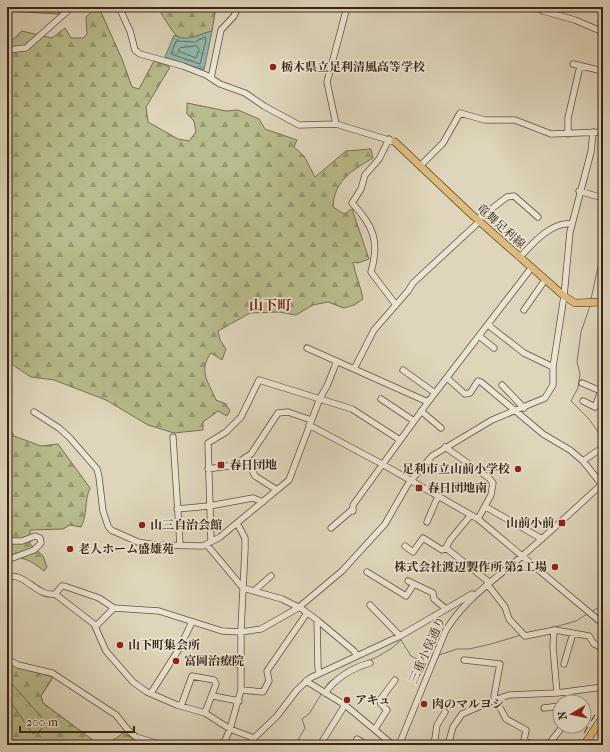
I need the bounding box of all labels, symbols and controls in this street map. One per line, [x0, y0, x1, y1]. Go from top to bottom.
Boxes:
place label: 栃木県立足利清風高等学校 [281, 60, 425, 74]
marker: 栃木県立足利清風高等学校 [268, 62, 278, 72]
street label: 竜舞足利線 [474, 201, 528, 251]
district label: 山下町 [249, 297, 292, 314]
place label: 春日団地 [229, 458, 277, 472]
marker: 春日団地 [216, 460, 226, 470]
place label: 足利市立山前小学校 [402, 462, 510, 476]
marker: 足利市立山前小学校 [513, 464, 523, 474]
place label: 春日団地南 [427, 481, 487, 495]
marker: 春日団地南 [414, 483, 424, 493]
place label: 山前小前 [506, 516, 554, 530]
place label: 山三自治会館 [150, 518, 222, 532]
marker: 山前小前 [557, 518, 567, 528]
marker: 山三自治会館 [137, 520, 147, 530]
place label: 老人ホーム盛雄苑 [78, 542, 174, 556]
marker: 老人ホーム盛雄苑 [65, 544, 75, 554]
place label: 株式会社渡辺製作所 第2工場 [394, 560, 547, 574]
marker: 株式会社渡辺製作所 第2工場 [550, 562, 560, 572]
street label: 三重小俣通り [406, 614, 448, 686]
place label: 山下町集会所 [128, 638, 200, 652]
marker: 山下町集会所 [115, 640, 125, 650]
place label: 富岡治療院 [184, 654, 244, 668]
marker: 富岡治療院 [171, 656, 181, 666]
place label: アキュ [355, 693, 391, 707]
north arrow [552, 694, 592, 734]
marker: アキュ [342, 695, 352, 705]
place label: 肉のマルヨシ [432, 697, 504, 711]
marker: 肉のマルヨシ [419, 699, 429, 709]
scale bar [20, 708, 134, 734]
text: N [555, 710, 570, 721]
text: 200 m [26, 715, 58, 729]

